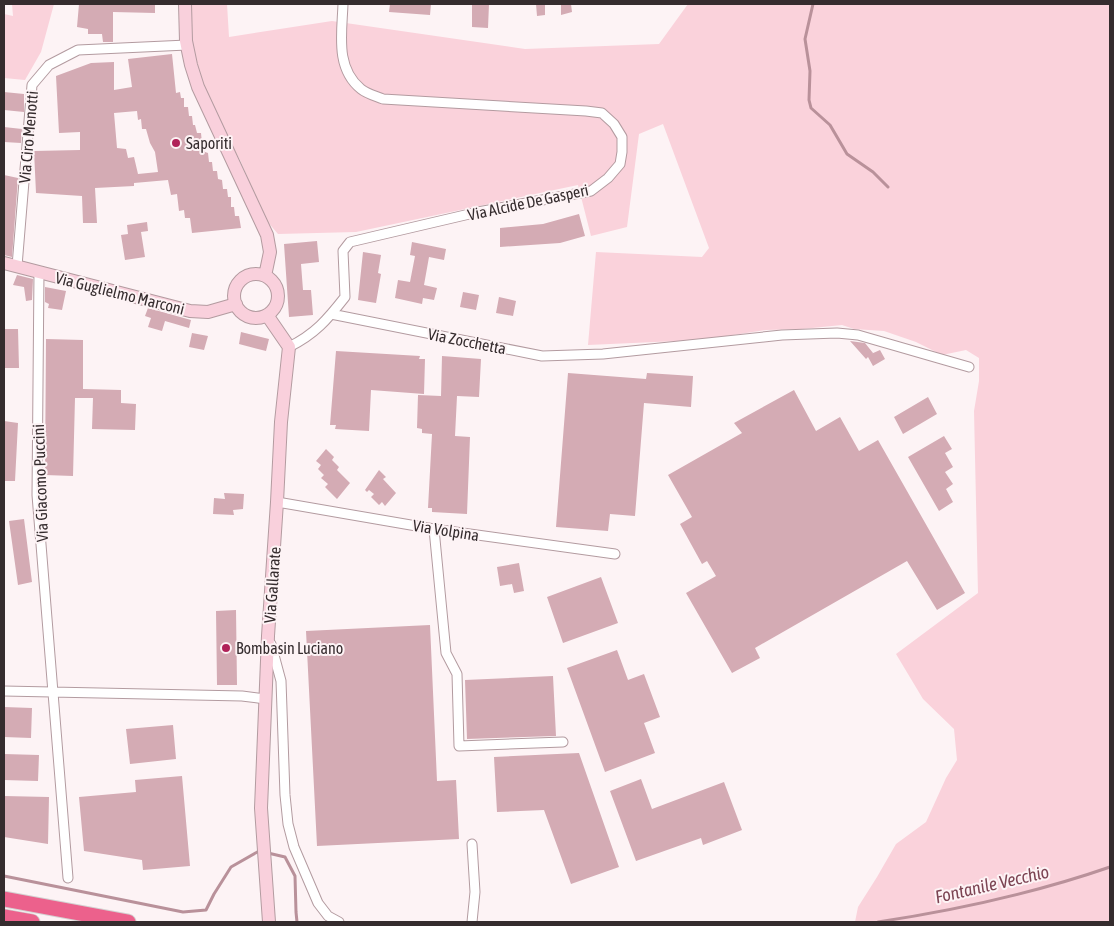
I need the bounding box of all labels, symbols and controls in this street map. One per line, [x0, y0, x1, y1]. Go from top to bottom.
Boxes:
street label: Via Ciro Menotti [15, 90, 41, 184]
place label: Saporiti [186, 134, 232, 153]
marker: Saporiti [170, 137, 182, 149]
street label: Via Alcide De Gasperi [466, 180, 590, 225]
street label: Via Guglielmo Marconi [53, 268, 187, 319]
street label: Via Zocchetta [426, 325, 508, 357]
street label: Via Giacomo Puccini [29, 424, 51, 542]
street label: Via Volpina [411, 516, 480, 545]
street label: Via Gallarate [260, 546, 284, 624]
place label: Bombasin Luciano [236, 639, 343, 657]
marker: Bombasin Luciano [220, 642, 232, 654]
water label: Fontanile Vecchio [933, 861, 1051, 907]

